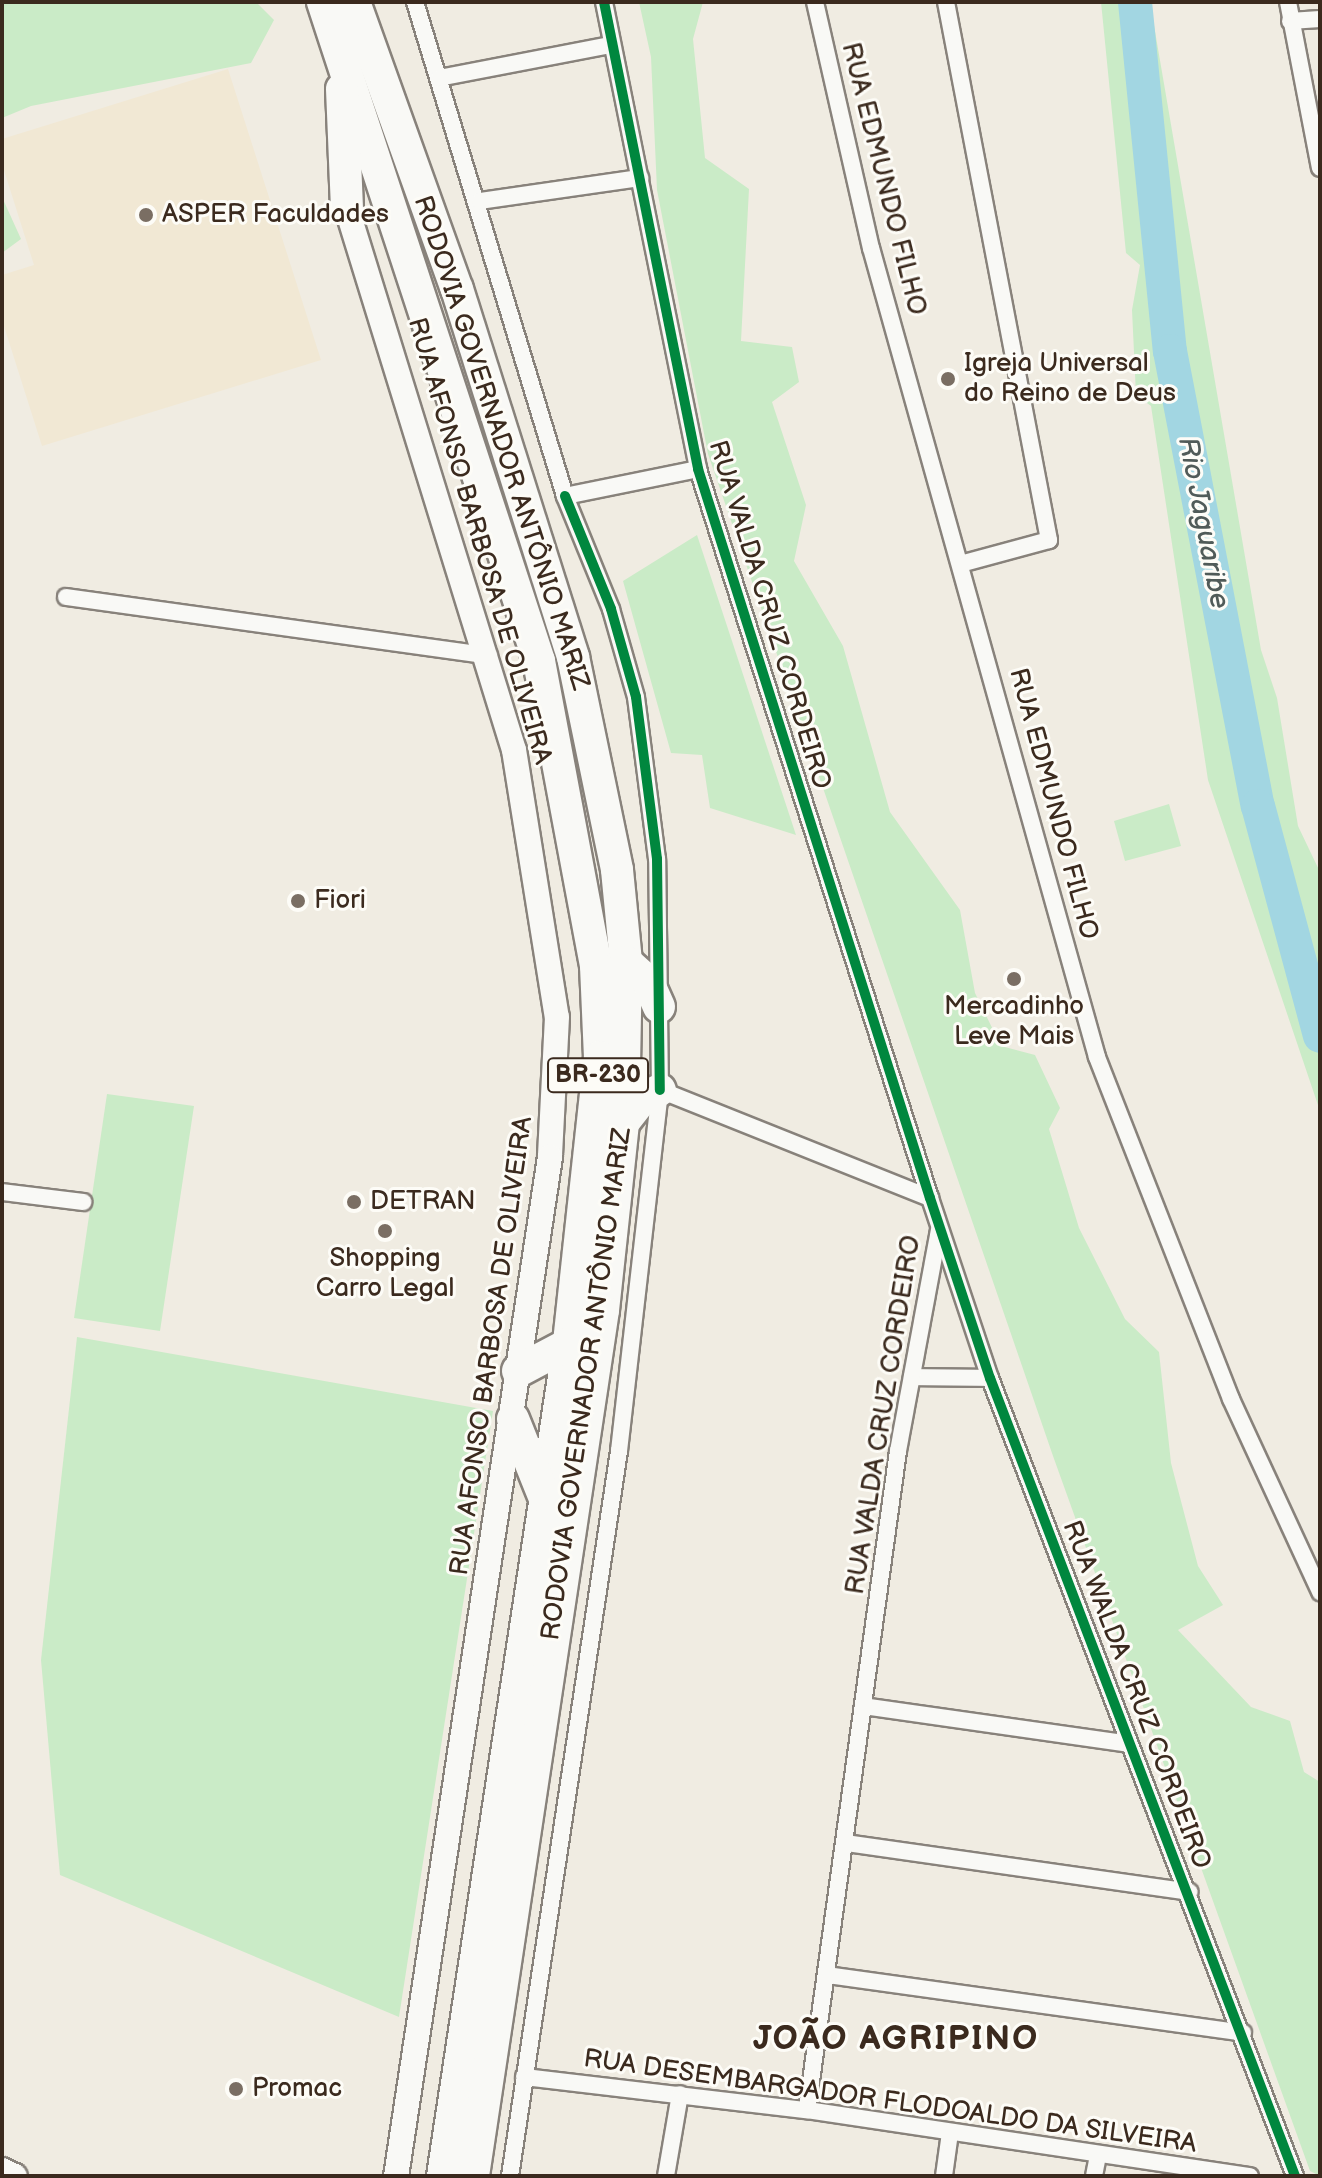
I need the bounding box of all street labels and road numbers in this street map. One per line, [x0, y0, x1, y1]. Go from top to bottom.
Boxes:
street label: RUA EDMUNDO FILHO [834, 40, 932, 318]
street label: RODOVIA GOVERNADOR ANTÔNIO MARIZ [406, 192, 596, 694]
street label: RUA AFONSO BARBOSA DE OLIVEIRA [400, 314, 558, 768]
street label: RUA VALDA CRUZ CORDEIRO [701, 436, 837, 794]
street label: RUA EDMUNDO FILHO [1002, 665, 1104, 943]
road number: BR-230 [546, 1055, 650, 1095]
street label: RUA AFONSO BARBOSA DE OLIVEIRA [444, 1115, 540, 1577]
street label: RODOVIA GOVERNADOR ANTÔNIO MARIZ [536, 1125, 638, 1643]
street label: RUA VALDA CRUZ CORDEIRO [840, 1233, 928, 1597]
street label: RUA WALDA CRUZ CORDEIRO [1055, 1516, 1217, 1874]
street label: RUA DESEMBARGADOR FLODOALDO DA SILVEIRA [581, 2043, 1199, 2161]

